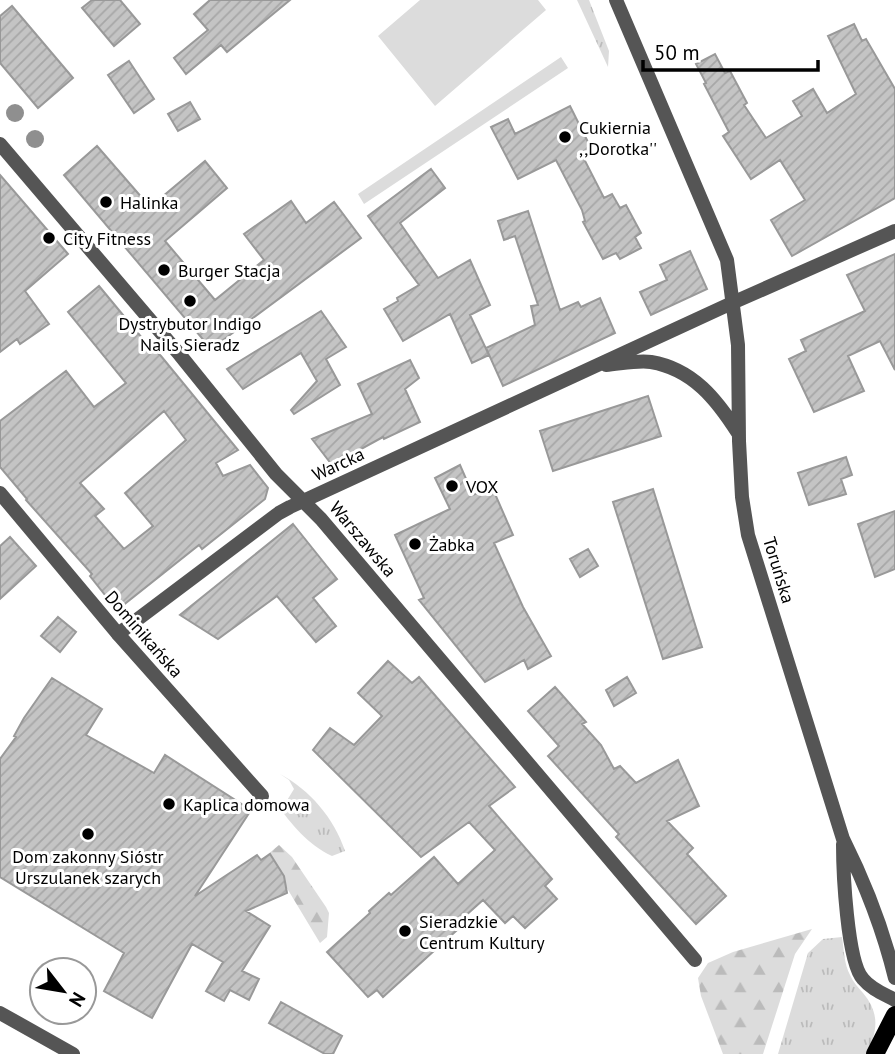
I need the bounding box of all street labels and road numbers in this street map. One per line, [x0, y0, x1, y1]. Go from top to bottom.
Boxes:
street label: Warcka [308, 442, 368, 486]
street label: Warszawska [325, 496, 401, 582]
street label: Toruńska [758, 534, 800, 606]
street label: Dominikańska [100, 586, 188, 682]

